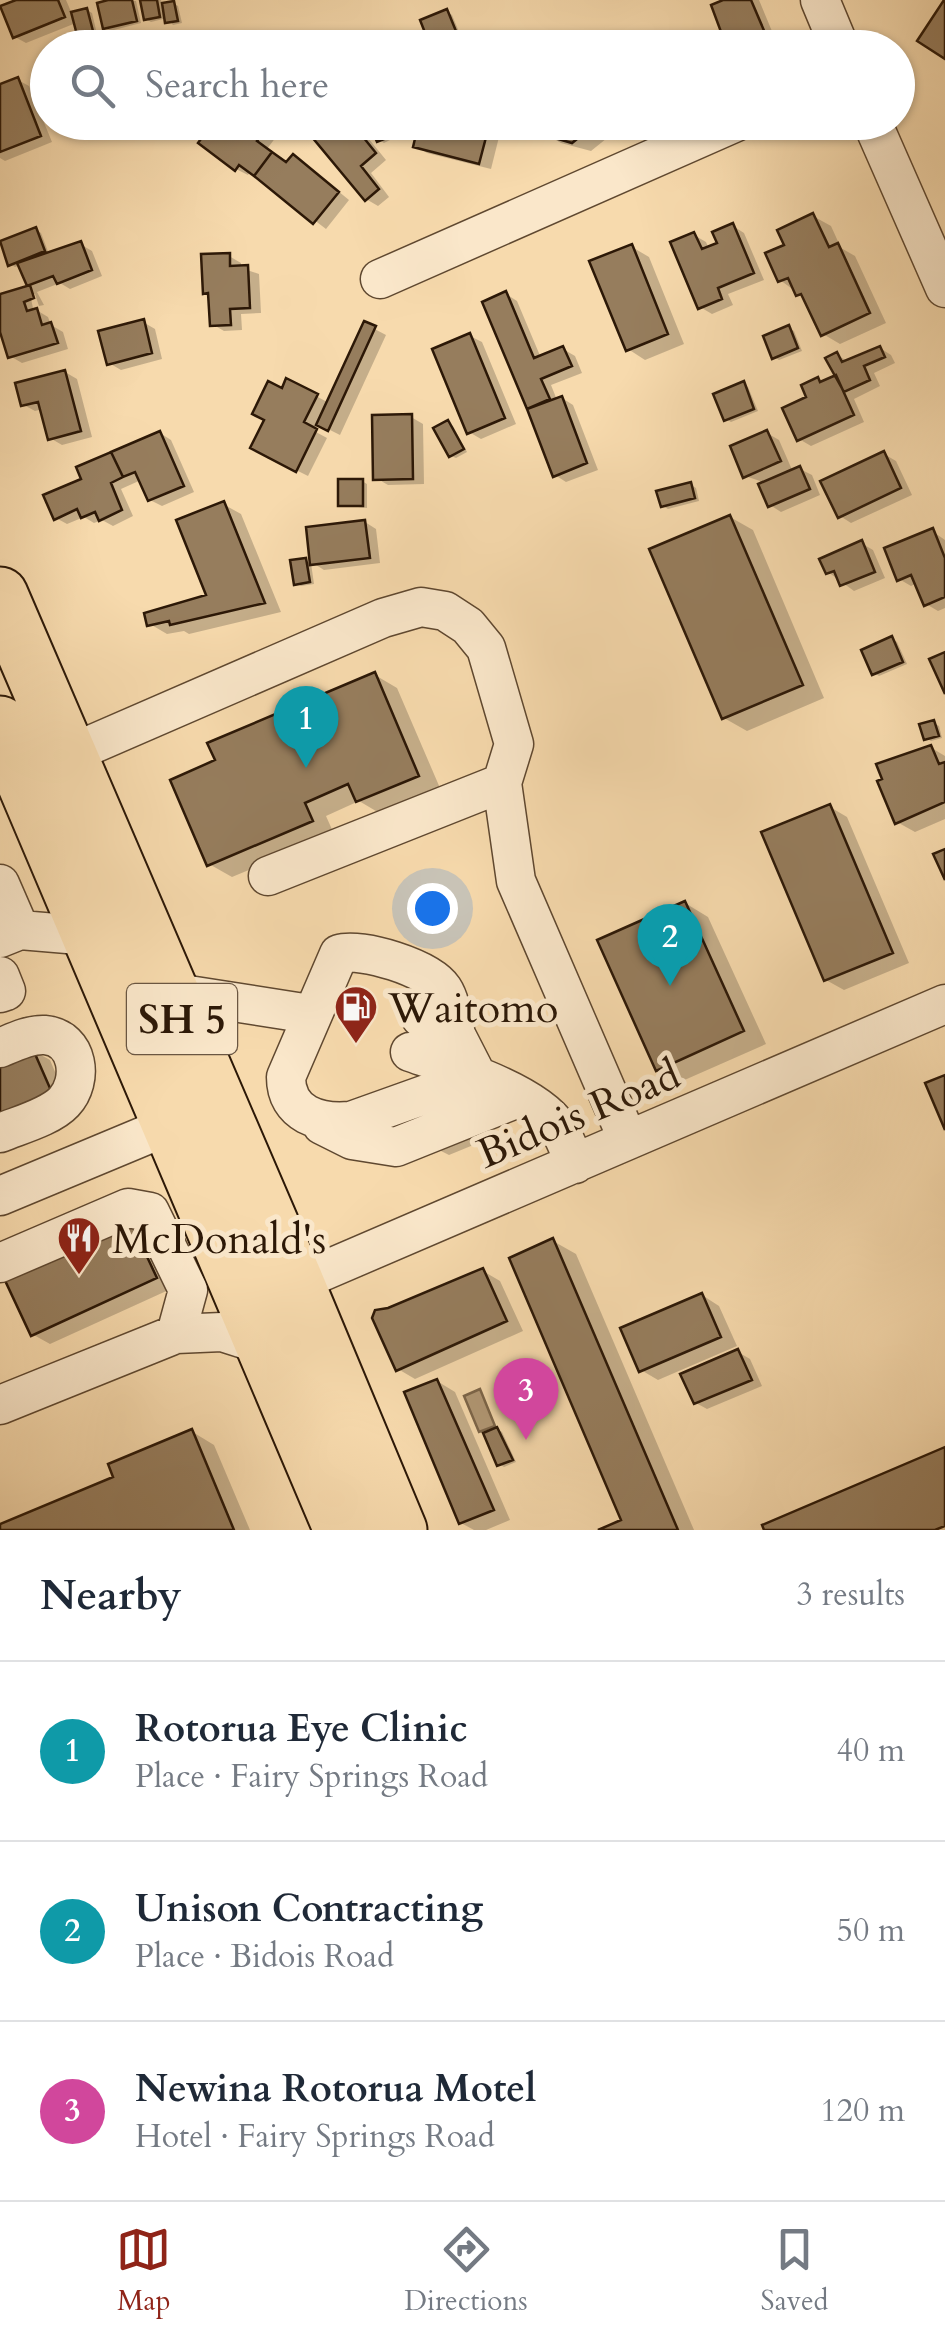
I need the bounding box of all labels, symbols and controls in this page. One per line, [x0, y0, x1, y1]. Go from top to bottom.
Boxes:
search box [30, 30, 915, 140]
icon: search [65, 58, 120, 113]
text: Search here [145, 59, 329, 111]
pin: 1 [274, 686, 338, 768]
your location [407, 883, 458, 934]
pin: 2 [638, 904, 702, 986]
place label: Waitomo [387, 980, 559, 1037]
road number: SH 5 [127, 984, 237, 1054]
fuel station icon: Waitomo [333, 984, 379, 1045]
street label: Bidois Road [469, 1046, 689, 1183]
place label: McDonald's [112, 1211, 326, 1268]
restaurant icon: McDonald's [56, 1215, 102, 1276]
pin: 3 [494, 1358, 558, 1440]
text: Nearby [40, 1567, 182, 1624]
text: 3 results [797, 1573, 905, 1617]
text: Rotorua Eye Clinic [135, 1703, 467, 1755]
text: 1 [64, 1729, 81, 1773]
text: 40 m [837, 1729, 905, 1773]
text: Place · Fairy Springs Road [135, 1755, 488, 1799]
text: Unison Contracting [135, 1883, 483, 1935]
text: 2 [64, 1909, 81, 1953]
text: 50 m [837, 1909, 905, 1953]
text: Place · Bidois Road [135, 1935, 394, 1979]
text: Newina Rotorua Motel [135, 2063, 536, 2115]
text: 3 [64, 2089, 81, 2133]
text: 120 m [820, 2089, 905, 2133]
text: Hotel · Fairy Springs Road [135, 2115, 495, 2159]
tab: Map [116, 2222, 171, 2320]
tab: Directions [404, 2222, 528, 2320]
tab: Saved [761, 2222, 829, 2320]

